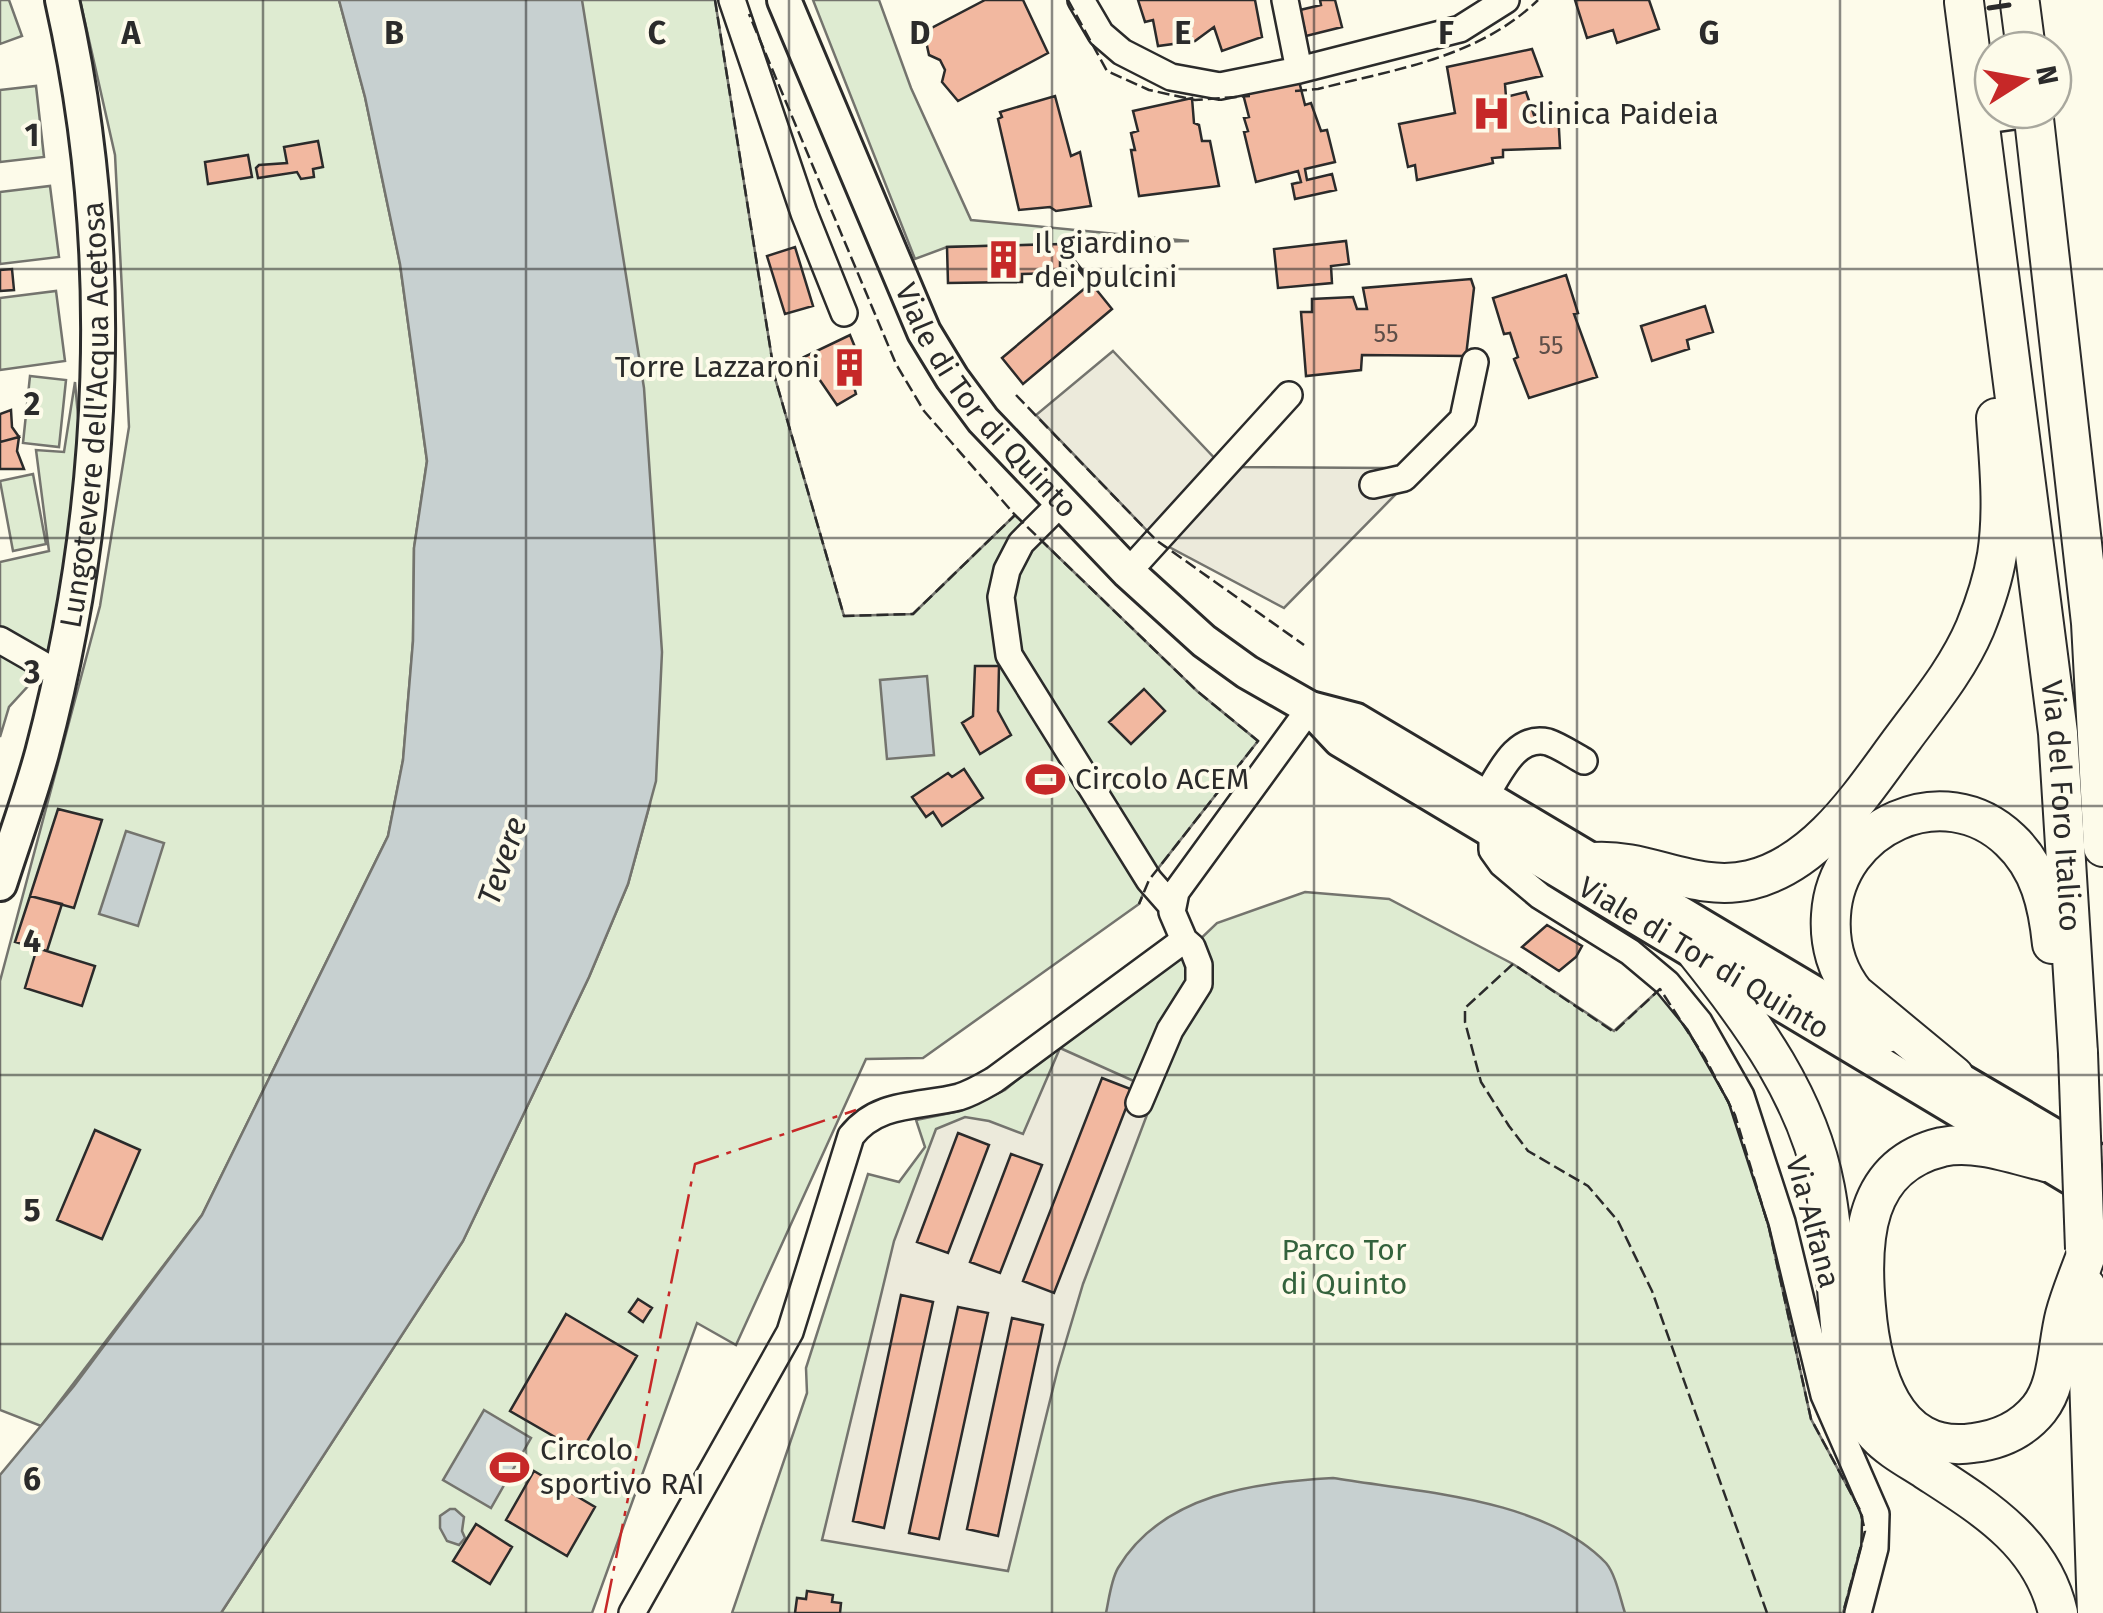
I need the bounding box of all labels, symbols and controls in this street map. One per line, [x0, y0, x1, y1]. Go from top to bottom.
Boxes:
text: A [121, 14, 142, 52]
text: B [384, 14, 404, 52]
text: C [648, 14, 667, 52]
text: D [910, 14, 930, 52]
text: E [1175, 14, 1191, 52]
text: F [1438, 14, 1454, 52]
text: G [1699, 14, 1719, 52]
north arrow [1973, 30, 2073, 130]
text: N [2029, 63, 2065, 88]
hospital icon: Clinica Paideia [1470, 93, 1512, 135]
place label: Clinica Paideia [1521, 96, 1719, 132]
text: 1 [25, 116, 39, 154]
street label: Lungotevere dell'Acqua Acetosa [53, 200, 116, 631]
place label: Il giardino dei pulcini [1034, 225, 1177, 295]
building icon: Il giardino dei pulcini [983, 239, 1025, 281]
street label: Viale di Tor di Quinto [887, 278, 1085, 526]
house number: 55 [1374, 319, 1398, 349]
house number: 55 [1539, 331, 1563, 361]
building icon: Torre Lazzaroni [829, 346, 871, 388]
place label: Torre Lazzaroni [615, 349, 820, 385]
text: 2 [24, 385, 40, 423]
text: 3 [23, 653, 40, 691]
street label: Via del Foro Italico [2033, 678, 2088, 933]
sports icon: Circolo ACEM [1024, 758, 1066, 800]
place label: Circolo ACEM [1075, 761, 1249, 797]
water label: Tevere [469, 812, 535, 910]
street label: Viale di Tor di Quinto [1572, 869, 1836, 1047]
text: 4 [23, 922, 41, 960]
street label: Via Alfana [1778, 1152, 1848, 1292]
text: 5 [23, 1191, 41, 1229]
park label: Parco Tor di Quinto [1281, 1232, 1407, 1302]
place label: Circolo sportivo RAI [540, 1432, 705, 1502]
sports icon: Circolo sportivo RAI [489, 1446, 531, 1488]
text: 6 [23, 1460, 41, 1498]

